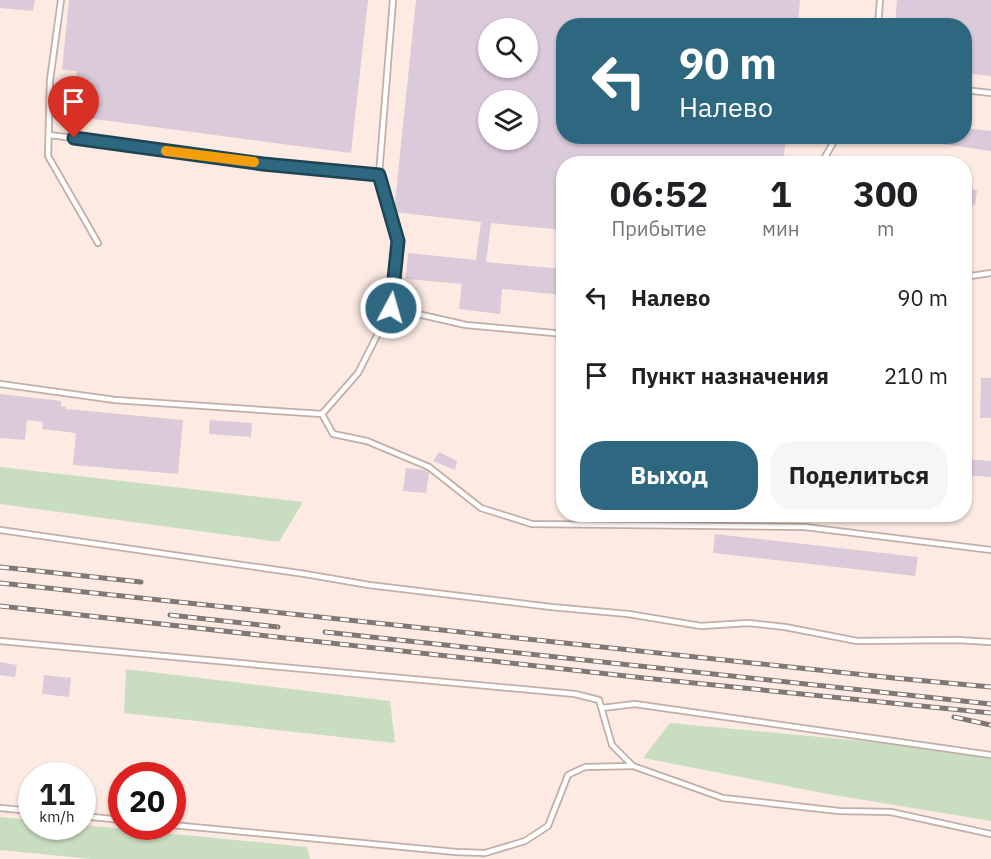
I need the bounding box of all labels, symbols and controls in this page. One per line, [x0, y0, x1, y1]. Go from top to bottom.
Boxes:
map controls [478, 18, 538, 150]
button: search [478, 18, 538, 78]
text: 90 m [679, 36, 777, 91]
icon: left [580, 42, 658, 120]
pin [48, 76, 99, 138]
icon: arrive [57, 85, 90, 118]
text: Налево [679, 89, 773, 124]
button: layers [478, 90, 538, 150]
text: 06:52 [610, 170, 708, 217]
text: 1 [770, 170, 792, 217]
text: 300 [853, 170, 918, 217]
text: Прибытие [611, 215, 707, 242]
text: мин [762, 215, 799, 242]
text: m [877, 215, 894, 242]
position arrow [359, 276, 423, 340]
icon: left [580, 281, 613, 314]
text: Налево [631, 283, 710, 312]
text: 90 m [897, 283, 948, 312]
icon: arrive [580, 359, 613, 392]
text: Пункт назначения [631, 361, 829, 390]
text: 210 m [884, 361, 948, 390]
button: Выход [580, 441, 758, 510]
button: Поделиться [770, 441, 948, 510]
speed limit sign: 20 [108, 762, 186, 840]
text: 11 [39, 774, 75, 813]
text: km/h [39, 807, 75, 826]

